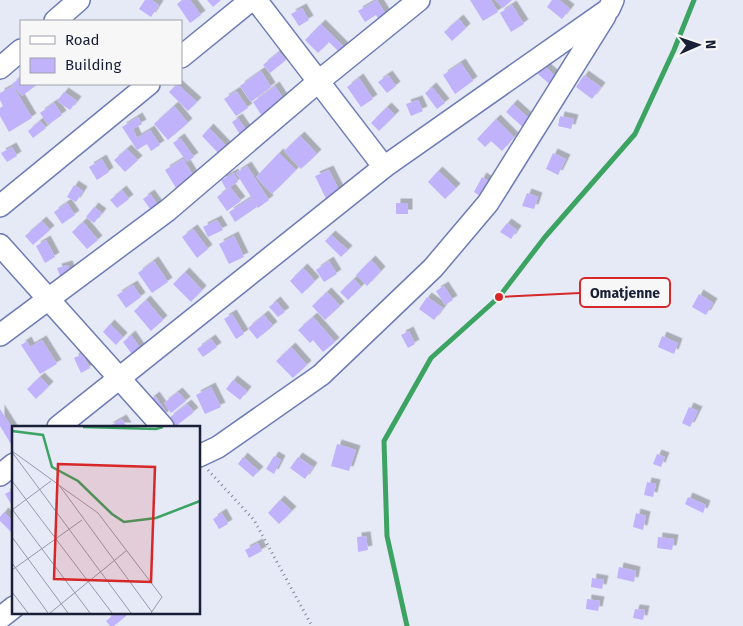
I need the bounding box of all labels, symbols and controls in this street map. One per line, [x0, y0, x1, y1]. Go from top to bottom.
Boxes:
legend [20, 20, 182, 85]
north arrow [673, 20, 723, 70]
text: Road [65, 31, 100, 49]
text: N [702, 40, 719, 50]
text: Building [65, 56, 121, 74]
callout: Omatjenne [580, 278, 670, 307]
text: Omatjenne [590, 285, 660, 302]
inset map [12, 426, 200, 614]

